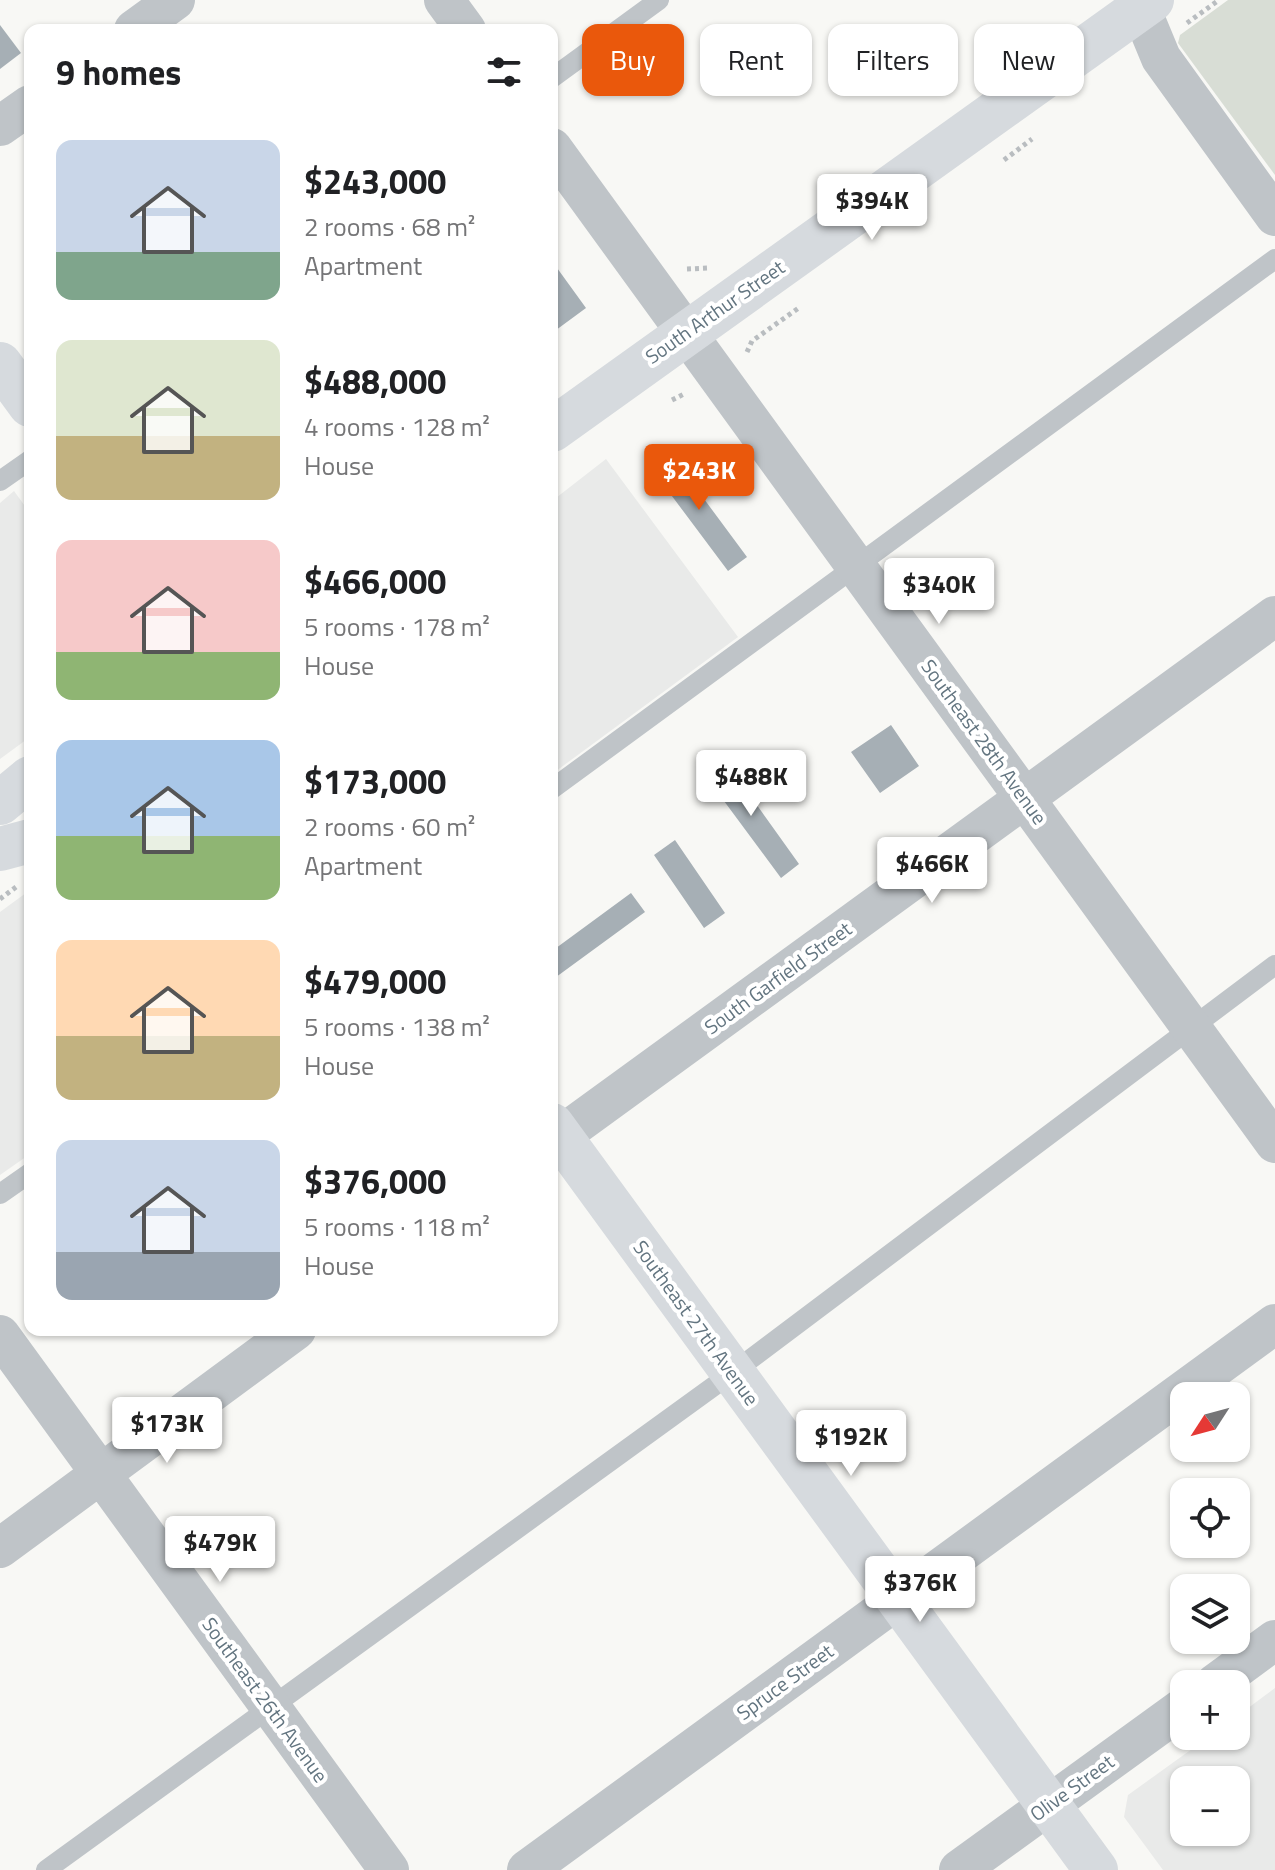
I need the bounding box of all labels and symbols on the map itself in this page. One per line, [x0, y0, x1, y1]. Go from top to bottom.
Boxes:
pin: $394K [816, 174, 928, 242]
street label: South Arthur Street [639, 252, 791, 371]
pin: $243K [643, 444, 755, 512]
pin: $340K [883, 558, 995, 626]
street label: Southeast 28th Avenue [914, 653, 1055, 831]
pin: $488K [695, 750, 807, 818]
pin: $466K [876, 837, 988, 905]
street label: South Garfield Street [698, 913, 858, 1042]
street label: Southeast 27th Avenue [626, 1234, 767, 1412]
north arrow [1170, 1382, 1250, 1462]
pin: $173K [111, 1397, 223, 1465]
pin: $192K [795, 1410, 907, 1478]
pin: $479K [164, 1516, 276, 1584]
pin: $376K [864, 1556, 976, 1624]
street label: Southeast 26th Avenue [195, 1611, 336, 1789]
street label: Spruce Street [730, 1636, 840, 1728]
street label: Olive Street [1023, 1746, 1120, 1829]

